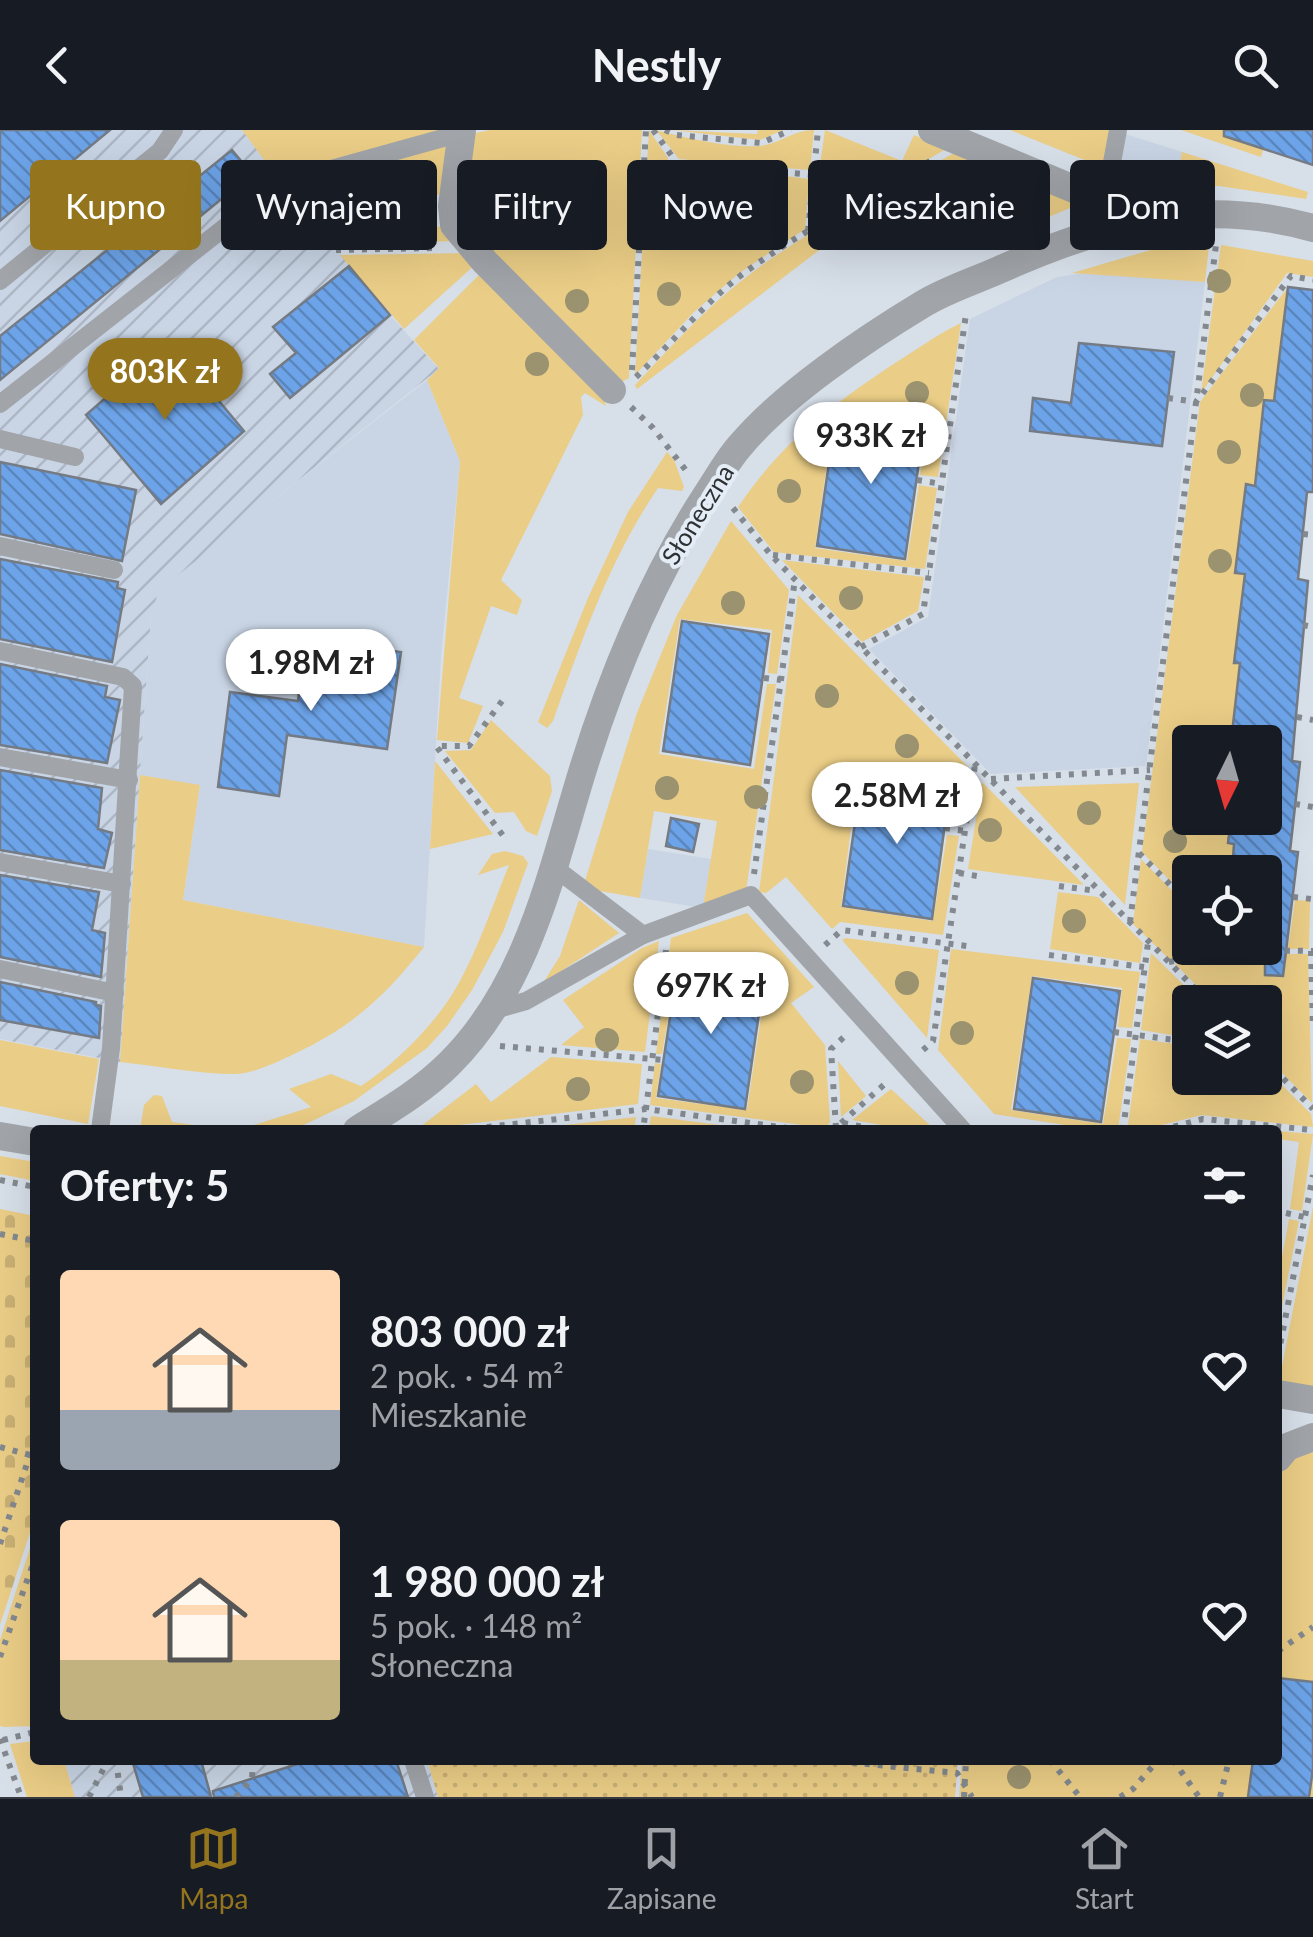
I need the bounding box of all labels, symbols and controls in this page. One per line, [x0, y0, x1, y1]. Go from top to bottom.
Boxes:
icon: back [30, 38, 85, 93]
text: Nestly [592, 38, 721, 92]
icon: search [1228, 38, 1283, 93]
chip: Kupno [30, 160, 201, 250]
chip: Wynajem [221, 160, 437, 250]
chip: Filtry [457, 160, 607, 250]
chip: Nowe [627, 160, 788, 250]
chip: Mieszkanie [808, 160, 1050, 250]
chip: Dom [1070, 160, 1215, 250]
pin: 803K zł [73, 338, 257, 423]
text: 803K zł [110, 351, 220, 390]
pin: 933K zł [779, 402, 963, 487]
text: 933K zł [816, 415, 926, 454]
street label: Słoneczna [655, 459, 739, 569]
pin: 1.98M zł [208, 629, 414, 714]
text: 1.98M zł [248, 642, 374, 681]
north arrow [1172, 725, 1282, 835]
map controls [1172, 725, 1282, 1095]
pin: 2.58M zł [794, 762, 1000, 847]
text: 2.58M zł [834, 775, 960, 814]
button: locate [1172, 855, 1282, 965]
pin: 697K zł [619, 952, 803, 1037]
text: 697K zł [656, 965, 766, 1004]
button: layers [1172, 985, 1282, 1095]
icon: filters [1197, 1158, 1252, 1213]
text: Oferty: 5 [60, 1160, 229, 1210]
text: 803 000 zł [370, 1306, 570, 1356]
icon: home [140, 1310, 260, 1430]
icon: heart [1197, 1343, 1252, 1398]
text: 2 pok. · 54 m² [370, 1356, 564, 1395]
text: Mieszkanie [370, 1395, 527, 1434]
text: 1 980 000 zł [370, 1556, 604, 1606]
icon: home [140, 1560, 260, 1680]
icon: heart [1197, 1593, 1252, 1648]
text: 5 pok. · 148 m² [370, 1606, 582, 1645]
text: Słoneczna [370, 1645, 513, 1684]
tab: Mapa [179, 1821, 248, 1915]
tab: Zapisane [607, 1821, 716, 1915]
tab: Start [1075, 1821, 1134, 1915]

